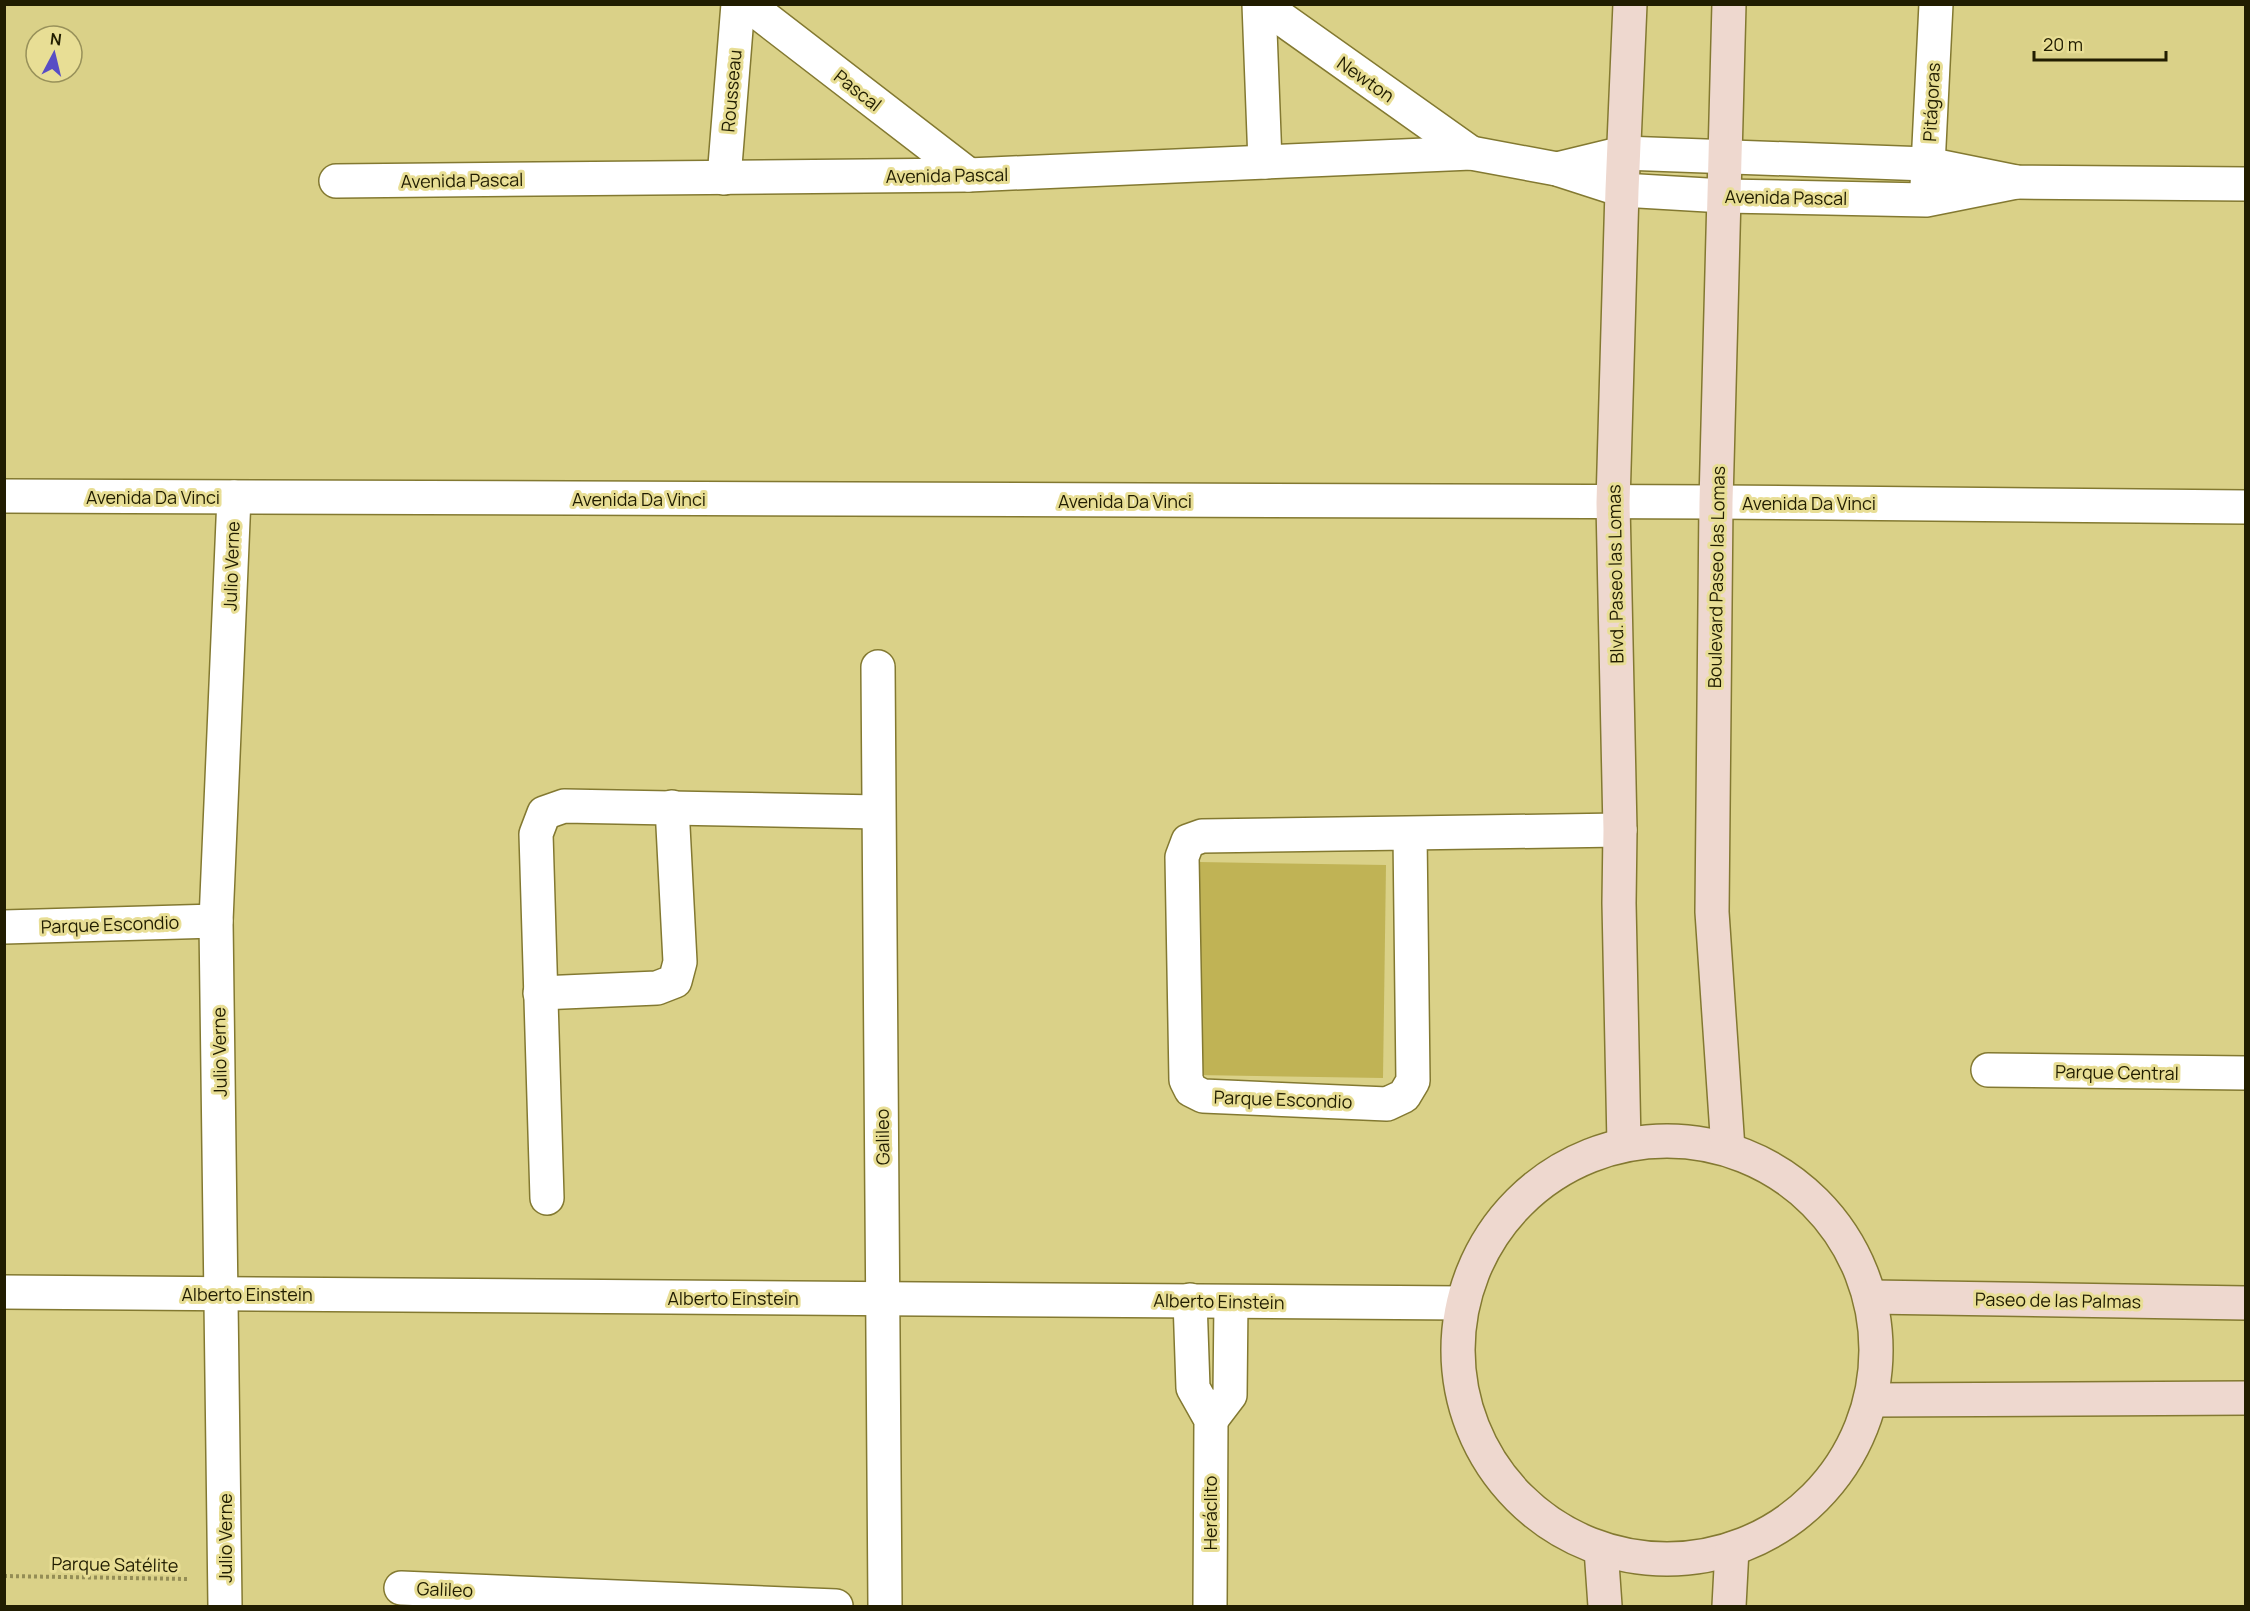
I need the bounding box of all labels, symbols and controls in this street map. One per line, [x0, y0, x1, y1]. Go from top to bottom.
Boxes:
north arrow [24, 24, 84, 84]
scale bar [2034, 24, 2166, 62]
text: N [49, 27, 63, 51]
text: 20 m [2043, 32, 2083, 56]
street label: Rousseau [715, 49, 747, 133]
street label: Newton [1333, 51, 1399, 107]
street label: Pitágoras [1917, 62, 1945, 142]
street label: Pascal [829, 64, 887, 116]
street label: Avenida Pascal [885, 162, 1009, 188]
street label: Avenida Pascal [400, 167, 524, 193]
street label: Avenida Pascal [1724, 184, 1848, 210]
street label: Boulevard Paseo las Lomas [1702, 466, 1730, 688]
street label: Blvd. Paseo las Lomas [1601, 484, 1629, 664]
street label: Avenida Da Vinci [86, 485, 220, 509]
street label: Avenida Da Vinci [572, 487, 706, 511]
street label: Avenida Da Vinci [1058, 489, 1192, 513]
street label: Avenida Da Vinci [1742, 491, 1876, 515]
street label: Julio Verne [217, 521, 245, 611]
street label: Parque Escondio [40, 910, 180, 938]
street label: Julio Verne [206, 1007, 232, 1097]
street label: Parque Central [2055, 1059, 2179, 1085]
street label: Parque Escondio [1213, 1085, 1353, 1113]
street label: Galileo [870, 1109, 894, 1165]
street label: Alberto Einstein [181, 1282, 313, 1306]
street label: Alberto Einstein [667, 1286, 799, 1310]
street label: Paseo de las Palmas [1975, 1287, 2141, 1313]
street label: Alberto Einstein [1153, 1288, 1285, 1314]
street label: Heráclito [1198, 1476, 1222, 1550]
street label: Julio Verne [213, 1493, 237, 1583]
street label: Parque Satélite [51, 1551, 179, 1577]
street label: Galileo [416, 1576, 474, 1602]

